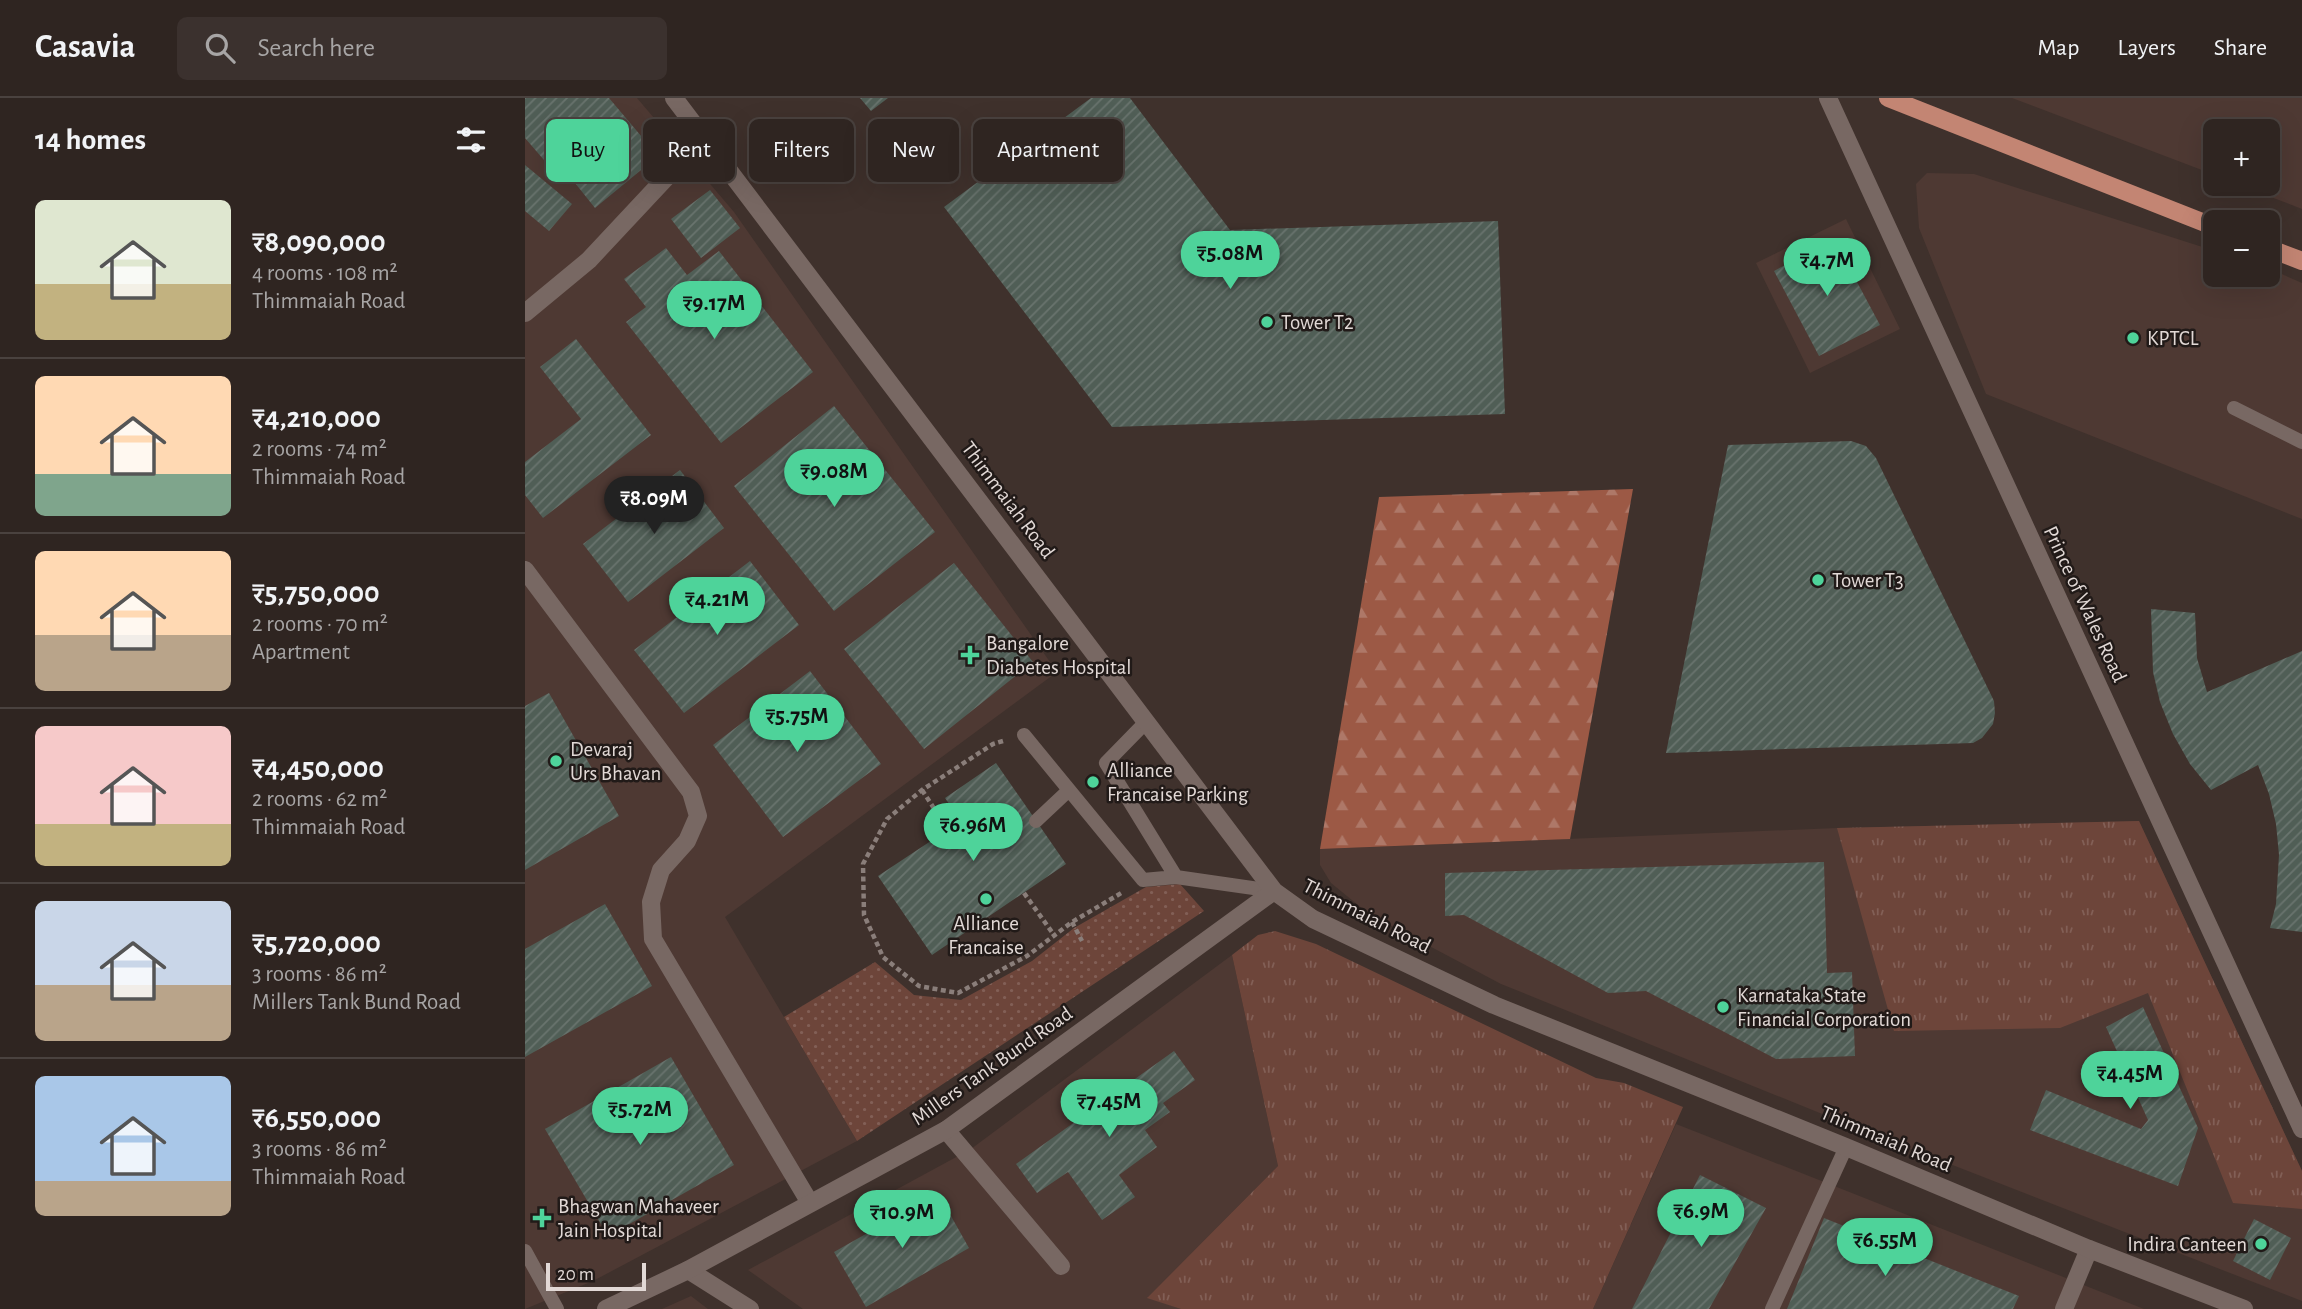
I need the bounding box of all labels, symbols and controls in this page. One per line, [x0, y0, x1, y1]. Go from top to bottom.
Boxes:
search box [177, 17, 667, 80]
icon: search [201, 29, 239, 67]
text: Casavia [35, 31, 135, 64]
text: Search here [257, 35, 375, 61]
text: Map [2037, 36, 2079, 60]
text: Layers [2117, 36, 2176, 60]
text: Share [2214, 36, 2267, 60]
chip: Buy [546, 119, 629, 182]
chip: Rent [643, 119, 735, 182]
chip: Filters [749, 119, 854, 182]
chip: New [868, 119, 959, 182]
chip: Apartment [973, 119, 1123, 182]
map controls [2203, 119, 2280, 287]
button: + [2203, 119, 2280, 196]
icon: filters [452, 121, 490, 159]
text: 14 homes [35, 125, 146, 155]
button: − [2203, 210, 2280, 287]
text: ₹8,090,000 [252, 227, 386, 257]
icon: home [91, 228, 175, 312]
pin: ₹5.08M [1173, 232, 1287, 291]
pin: ₹4.7M [1778, 238, 1876, 298]
text: ₹5.08M [1197, 242, 1263, 265]
text: ₹4.7M [1800, 249, 1854, 272]
text: 4 rooms · 108 m² [252, 262, 398, 285]
pin: ₹9.17M [657, 282, 771, 341]
text: Thimmaiah Road [252, 290, 405, 313]
text: ₹9.17M [683, 292, 745, 315]
place label: Tower T2 [1281, 312, 1354, 333]
marker: Tower T2 [1259, 314, 1275, 330]
place label: KPTCL [2147, 328, 2199, 349]
marker: KPTCL [2125, 330, 2141, 346]
text: ₹4,210,000 [252, 403, 381, 433]
icon: home [91, 404, 175, 488]
text: 2 rooms · 74 m² [252, 438, 387, 461]
street label: Thimmaiah Road [957, 438, 1059, 562]
pin: ₹9.08M [777, 450, 891, 509]
text: ₹9.08M [800, 460, 868, 483]
text: Thimmaiah Road [252, 466, 405, 489]
pin: ₹8.09M [597, 476, 711, 536]
text: ₹8.09M [620, 487, 688, 510]
street label: Prince of Wales Road [2040, 523, 2130, 685]
place label: Tower T3 [1832, 570, 1904, 591]
marker: Tower T3 [1810, 572, 1826, 588]
text: ₹5,750,000 [252, 578, 380, 608]
pin: ₹4.21M [660, 578, 774, 637]
icon: home [91, 579, 175, 663]
text: ₹4.21M [685, 588, 749, 611]
text: 2 rooms · 70 m² [252, 613, 388, 636]
place label: Bangalore Diabetes Hospital [986, 633, 1132, 678]
text: Apartment [252, 641, 350, 664]
marker: Bangalore Diabetes Hospital [960, 645, 980, 665]
pin: ₹5.75M [740, 694, 854, 754]
text: ₹5.75M [765, 705, 829, 728]
place label: Devaraj Urs Bhavan [570, 739, 661, 784]
text: ₹4,450,000 [252, 753, 384, 783]
marker: Devaraj Urs Bhavan [548, 753, 564, 769]
icon: home [91, 754, 175, 838]
place label: Alliance Francaise Parking [1107, 760, 1249, 805]
marker: Alliance Francaise Parking [1085, 774, 1101, 790]
text: 2 rooms · 62 m² [252, 788, 387, 811]
pin: ₹6.96M [916, 804, 1030, 863]
text: ₹6.96M [940, 814, 1006, 837]
text: Thimmaiah Road [252, 816, 405, 839]
street label: Thimmaiah Road [1300, 875, 1434, 957]
marker: Alliance Francaise [978, 891, 994, 907]
place label: Alliance Francaise [948, 913, 1024, 958]
text: ₹5,720,000 [252, 928, 381, 958]
icon: home [91, 929, 175, 1013]
text: 3 rooms · 86 m² [252, 963, 387, 986]
place label: Karnataka State Financial Corporation [1737, 985, 1911, 1030]
text: Millers Tank Bund Road [252, 991, 461, 1014]
marker: Karnataka State Financial Corporation [1715, 999, 1731, 1015]
street label: Millers Tank Bund Road [908, 1003, 1076, 1129]
pin: ₹4.45M [2073, 1052, 2187, 1111]
text: ₹4.45M [2097, 1062, 2163, 1085]
pin: ₹7.45M [1052, 1080, 1166, 1139]
pin: ₹5.72M [583, 1088, 697, 1147]
text: ₹7.45M [1077, 1090, 1141, 1113]
text: ₹5.72M [608, 1098, 672, 1121]
street label: Thimmaiah Road [1817, 1102, 1955, 1176]
text: ₹6,550,000 [252, 1103, 381, 1133]
icon: home [91, 1104, 175, 1188]
text: 3 rooms · 86 m² [252, 1138, 387, 1161]
text: Thimmaiah Road [252, 1166, 405, 1189]
pin: ₹10.9M [845, 1190, 959, 1250]
pin: ₹6.9M [1652, 1190, 1750, 1249]
place label: Bhagwan Mahaveer Jain Hospital [558, 1196, 719, 1241]
text: ₹6.9M [1673, 1200, 1729, 1223]
text: ₹10.9M [870, 1201, 934, 1224]
marker: Bhagwan Mahaveer Jain Hospital [532, 1208, 552, 1228]
pin: ₹6.55M [1828, 1218, 1942, 1278]
text: ₹6.55M [1853, 1229, 1917, 1252]
place label: Indira Canteen [2127, 1234, 2247, 1255]
marker: Indira Canteen [2253, 1236, 2269, 1252]
scale bar [546, 1260, 646, 1292]
text: 20 m [557, 1265, 594, 1284]

